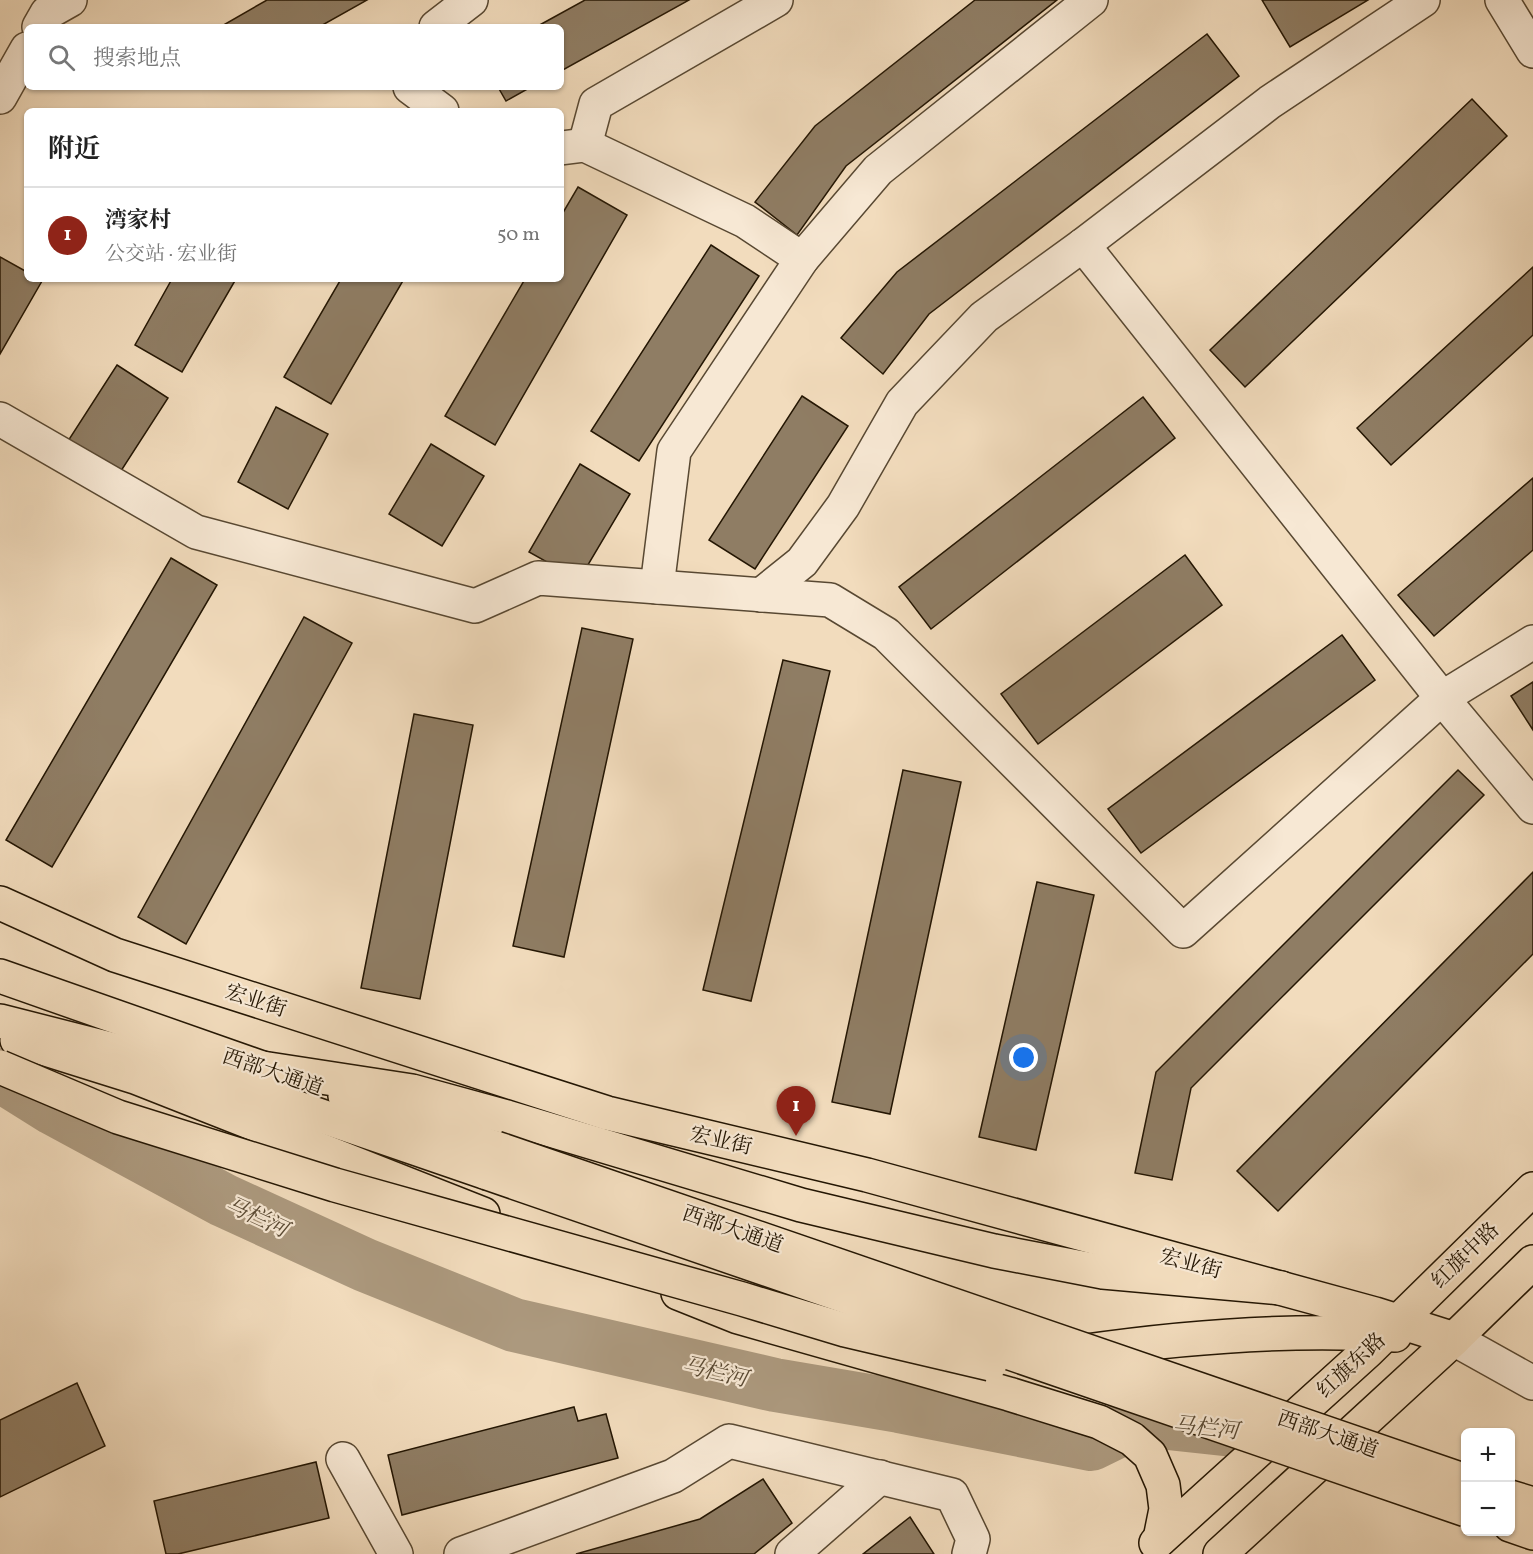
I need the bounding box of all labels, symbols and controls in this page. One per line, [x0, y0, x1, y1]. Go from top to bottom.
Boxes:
search box [24, 24, 564, 90]
icon: search [45, 41, 78, 74]
text: 搜索地点 [93, 44, 181, 75]
text: 附近 [48, 132, 100, 168]
text: 湾家村 [105, 206, 171, 237]
text: 1 [63, 221, 72, 249]
text: 50 m [497, 221, 540, 249]
text: 公交站 · 宏业街 [105, 241, 237, 269]
street label: 宏业街 [221, 978, 290, 1025]
street label: 西部大通道 [218, 1043, 327, 1104]
your location [1009, 1043, 1038, 1072]
pin: 1 [776, 1086, 816, 1136]
street label: 宏业街 [687, 1120, 755, 1163]
water label: 马栏河 [219, 1190, 296, 1248]
street label: 西部大通道 [678, 1200, 787, 1261]
street label: 红旗中路 [1426, 1216, 1506, 1296]
street label: 宏业街 [1156, 1242, 1225, 1287]
street label: 红旗东路 [1311, 1327, 1393, 1405]
water label: 马栏河 [679, 1351, 754, 1397]
street label: 西部大通道 [1273, 1405, 1382, 1466]
water label: 马栏河 [1171, 1411, 1244, 1449]
map controls [1461, 1428, 1515, 1536]
button: + [1461, 1428, 1515, 1482]
button: − [1461, 1482, 1515, 1536]

